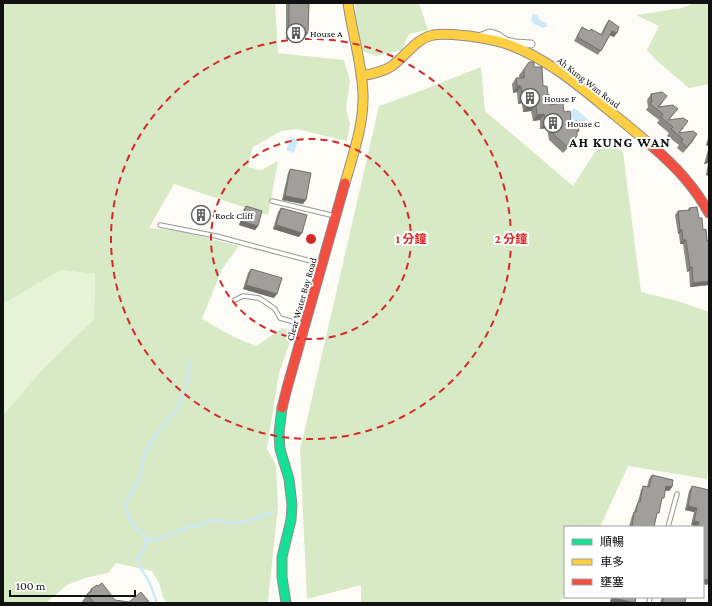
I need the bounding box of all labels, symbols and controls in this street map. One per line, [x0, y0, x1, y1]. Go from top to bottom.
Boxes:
building icon: House A [285, 22, 307, 44]
place label: House A [310, 28, 343, 39]
street label: Ah Kung Wan Road [555, 54, 623, 111]
building icon: House F [519, 87, 541, 109]
place label: House F [544, 93, 576, 104]
building icon: House C [542, 112, 564, 134]
place label: House C [567, 118, 600, 129]
district label: AH KUNG WAN [568, 134, 671, 150]
building icon: Rock Cliff [190, 204, 212, 226]
place label: Rock Cliff [215, 210, 254, 221]
centre of rings [304, 232, 318, 246]
text: 1 分鐘 [396, 232, 426, 246]
text: 2 分鐘 [495, 232, 527, 246]
street label: Clear Water Bay Road [284, 255, 319, 342]
legend [564, 526, 704, 598]
text: 順暢 [600, 535, 624, 549]
text: 車多 [600, 555, 624, 569]
scale bar [10, 572, 135, 598]
text: 壅塞 [600, 575, 624, 589]
text: 100 m [16, 579, 46, 593]

